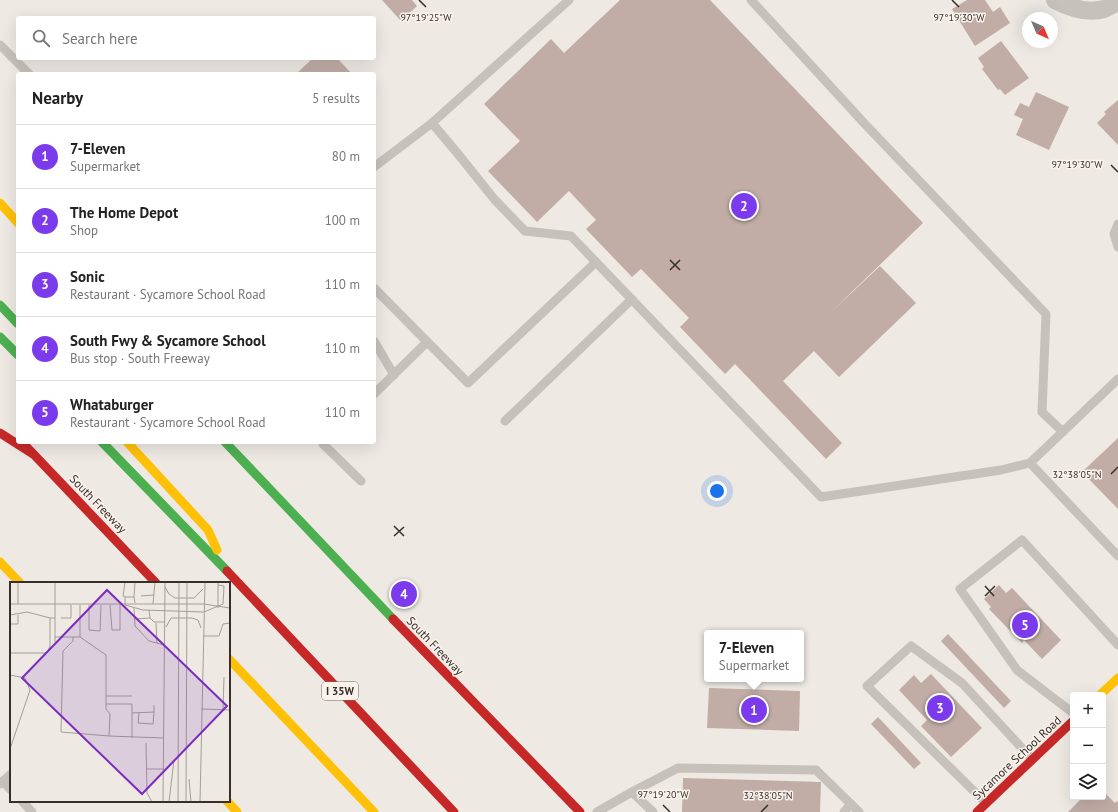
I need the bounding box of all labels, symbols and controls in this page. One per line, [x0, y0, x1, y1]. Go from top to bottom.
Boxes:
text: 97°19'25"W [400, 11, 452, 24]
text: 97°19'30"W [933, 11, 985, 24]
north arrow [1022, 12, 1058, 48]
search box [16, 16, 376, 60]
icon: search [30, 27, 52, 49]
text: Search here [62, 29, 138, 48]
text: Nearby [32, 87, 83, 109]
text: 5 results [312, 90, 360, 107]
text: 7-Eleven [70, 139, 125, 158]
text: 1 [41, 148, 49, 165]
text: 80 m [332, 148, 360, 165]
text: Supermarket [70, 158, 140, 175]
text: 97°19'30"W [1051, 158, 1103, 171]
pin: 2 [731, 191, 757, 221]
text: The Home Depot [70, 203, 178, 222]
text: 2 [41, 212, 49, 229]
text: 100 m [325, 212, 360, 229]
text: Shop [70, 222, 98, 239]
text: Sonic [70, 267, 105, 286]
text: 3 [41, 276, 49, 293]
text: 110 m [325, 276, 360, 293]
text: Restaurant · Sycamore School Road [70, 286, 266, 303]
text: South Fwy & Sycamore School [70, 331, 266, 350]
text: 4 [41, 340, 49, 357]
text: 110 m [325, 340, 360, 357]
text: Bus stop · South Freeway [70, 350, 210, 367]
text: Whataburger [70, 395, 154, 414]
text: 5 [41, 404, 49, 421]
text: 110 m [325, 404, 360, 421]
text: Restaurant · Sycamore School Road [70, 414, 266, 431]
text: 32°38'05"N [1052, 468, 1102, 481]
street label: South Freeway [67, 471, 130, 536]
your location [707, 481, 727, 501]
pin: 4 [391, 579, 417, 609]
inset map [10, 582, 230, 802]
pin: 5 [1012, 610, 1038, 640]
street label: South Freeway [404, 613, 467, 678]
popup [704, 630, 804, 682]
text: 7-Eleven [719, 638, 774, 657]
text: Supermarket [719, 657, 789, 674]
road number: I 35W [322, 682, 358, 700]
map controls [1070, 692, 1106, 800]
button: + [1070, 692, 1106, 728]
pin: 3 [927, 693, 953, 723]
pin: 1 [741, 695, 767, 725]
street label: Sycamore School Road [969, 713, 1064, 803]
button: − [1070, 728, 1106, 764]
button: layers [1070, 764, 1106, 800]
text: 97°19'20"W [637, 788, 689, 801]
text: 32°38'05"N [743, 789, 793, 802]

